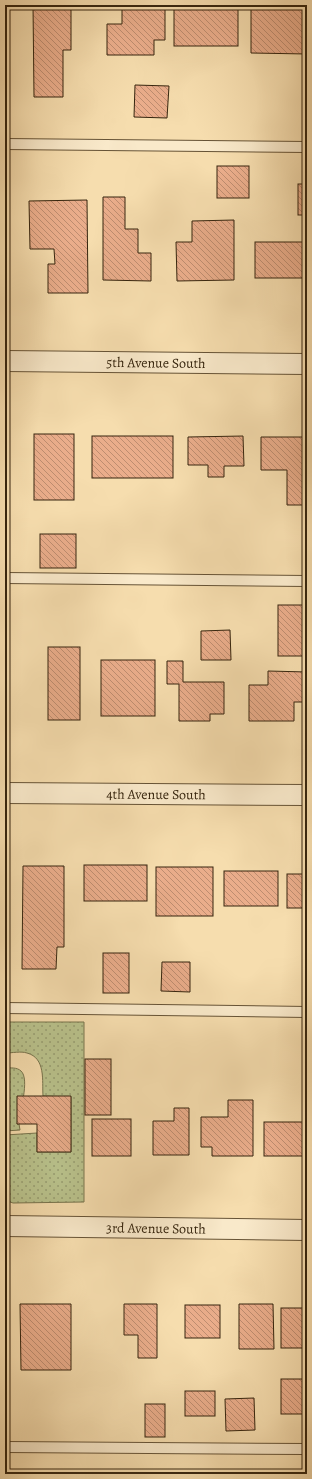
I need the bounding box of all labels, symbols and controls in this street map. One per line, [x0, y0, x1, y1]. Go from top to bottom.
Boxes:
street label: 5th Avenue South [106, 353, 206, 372]
street label: 4th Avenue South [106, 784, 206, 804]
street label: 3rd Avenue South [106, 1218, 206, 1238]

